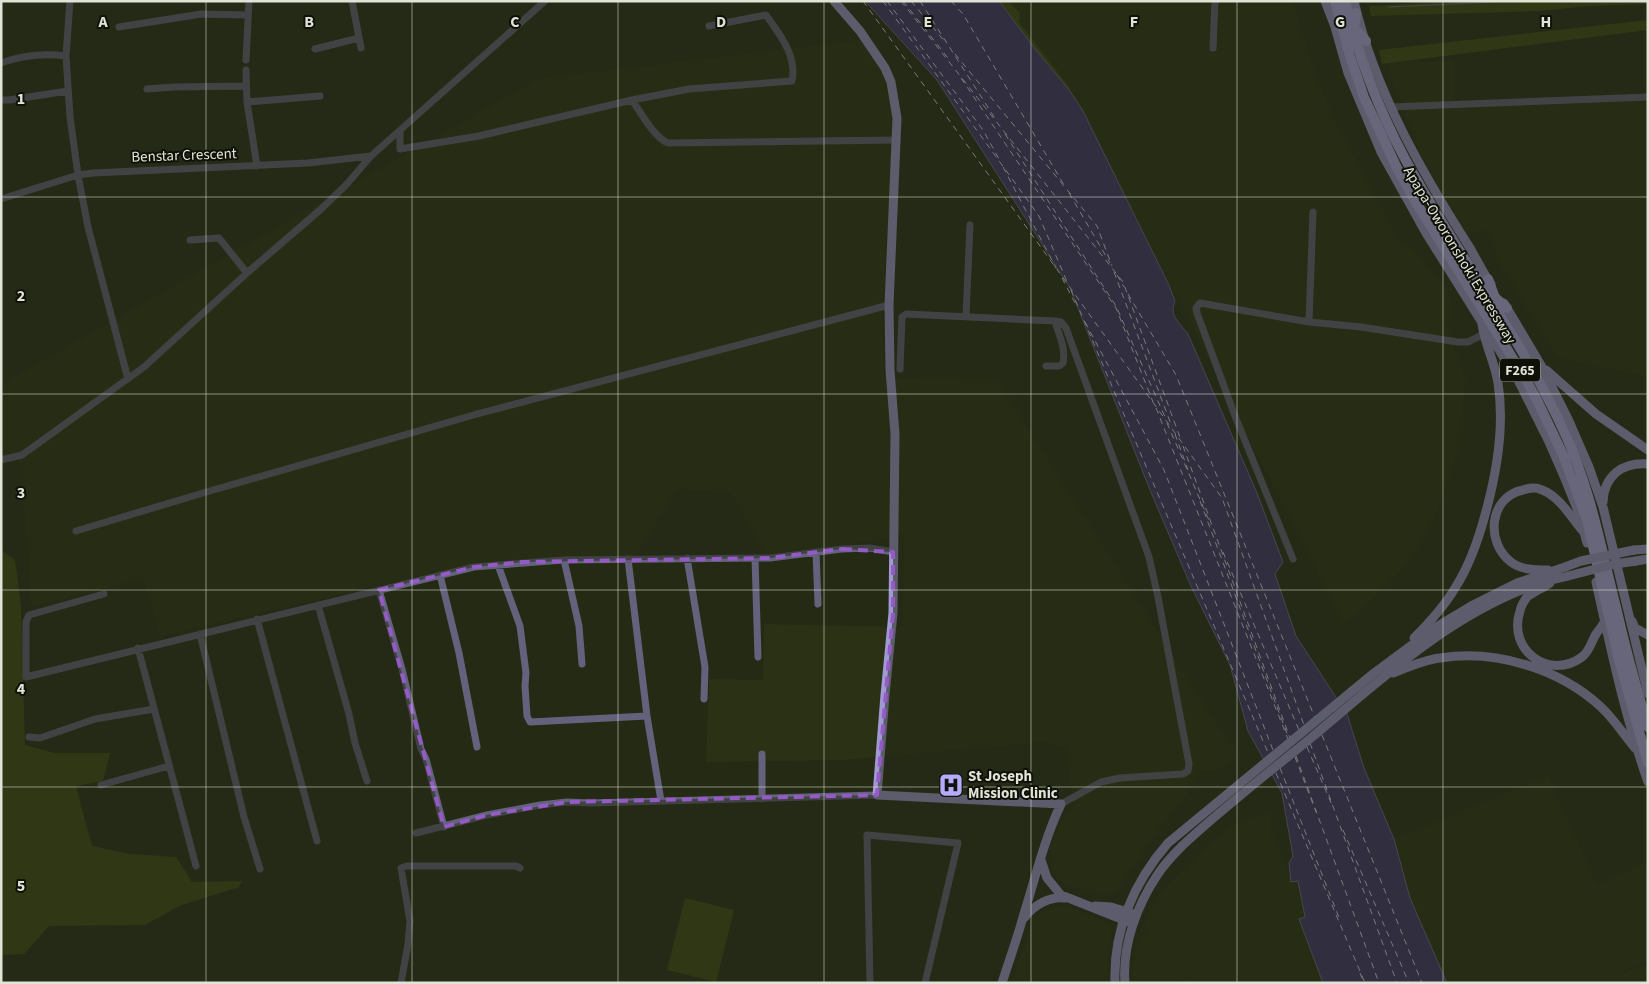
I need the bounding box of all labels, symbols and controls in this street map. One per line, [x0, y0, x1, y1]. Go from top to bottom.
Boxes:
text: A [97, 11, 108, 33]
text: B [304, 11, 314, 33]
text: C [510, 11, 520, 33]
text: D [716, 11, 726, 33]
text: E [924, 11, 932, 33]
text: F [1130, 11, 1138, 33]
text: G [1335, 11, 1345, 33]
text: H [1541, 11, 1551, 33]
text: 1 [17, 88, 25, 110]
street label: Benstar Crescent [131, 143, 237, 168]
street label: Apapa-Oworonshoki Expressway [1398, 163, 1521, 348]
text: 2 [17, 285, 25, 307]
road number: F265 [1500, 358, 1540, 382]
text: 3 [17, 482, 25, 504]
text: 4 [17, 678, 26, 700]
place label: St Joseph Mission Clinic [968, 766, 1058, 804]
hospital icon: St Joseph Mission Clinic [938, 772, 964, 798]
text: 5 [17, 875, 25, 897]

